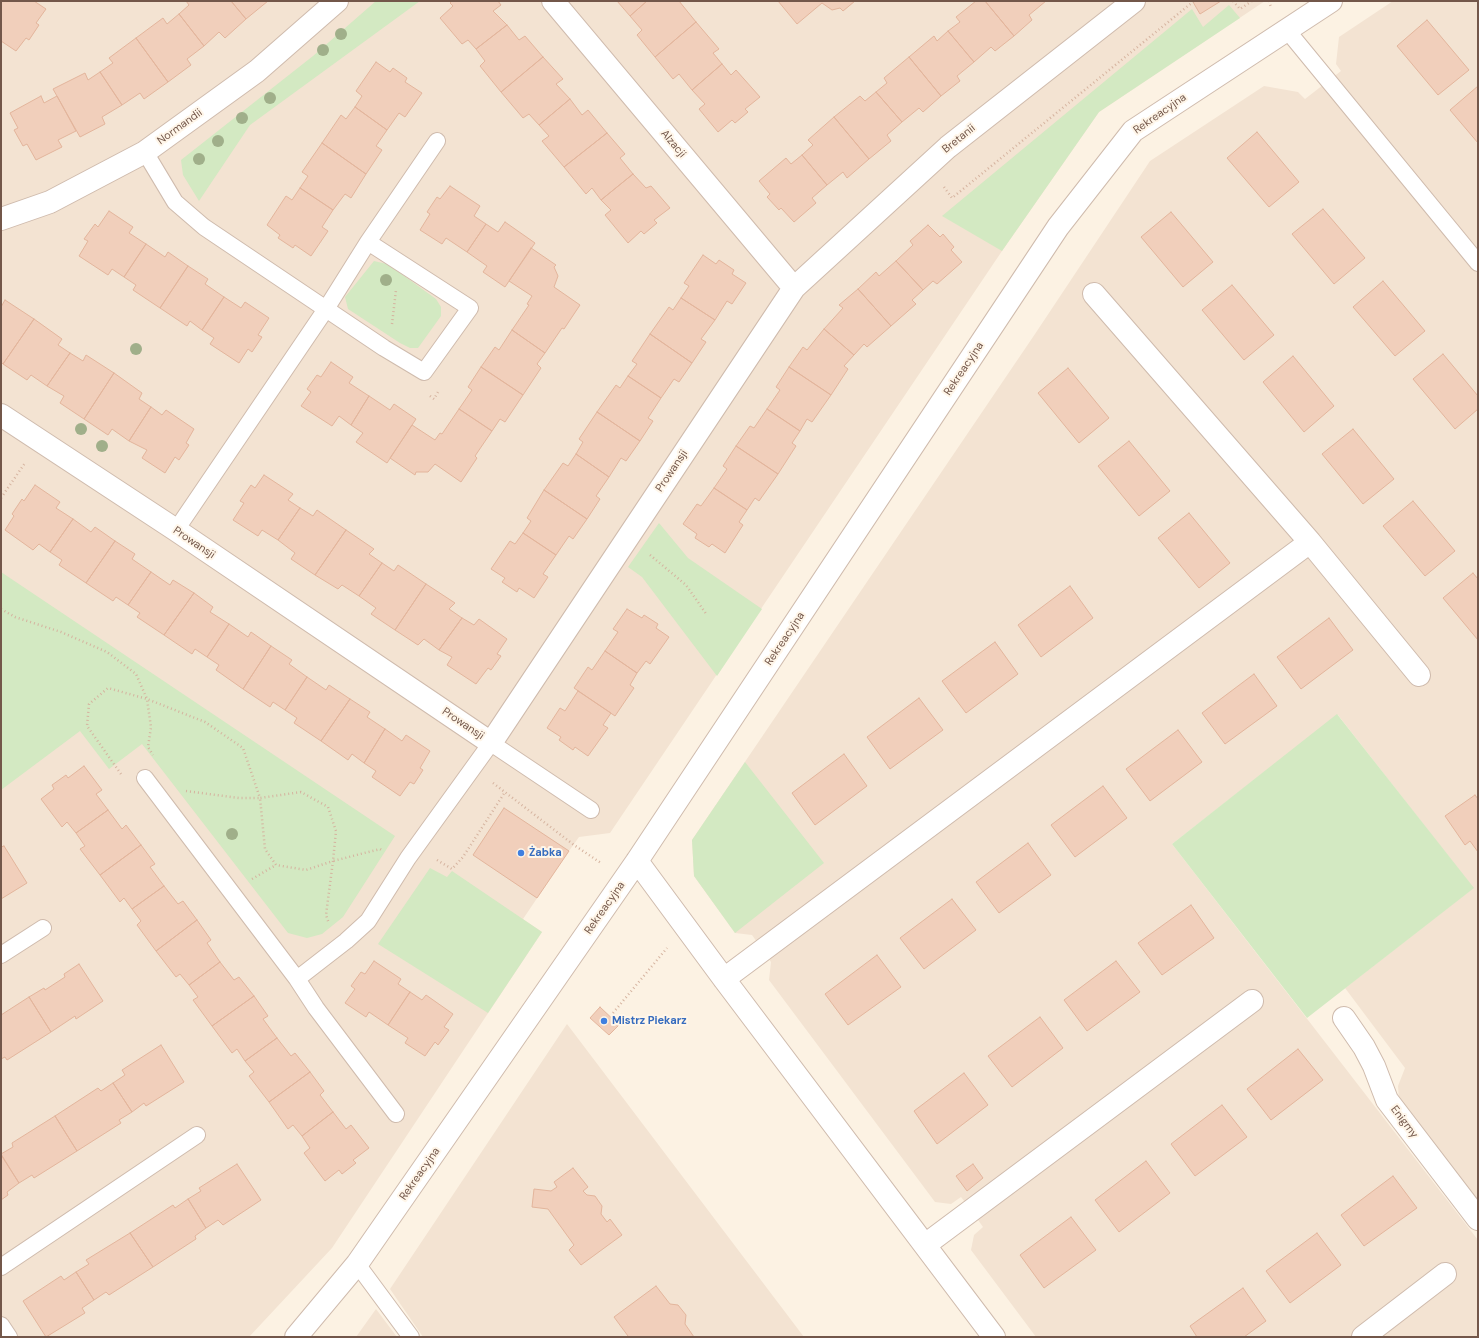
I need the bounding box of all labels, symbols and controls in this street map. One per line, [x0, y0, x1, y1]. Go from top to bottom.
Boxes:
street label: Rekreacyjna [1131, 91, 1189, 137]
street label: Normandii [155, 106, 205, 148]
street label: Bretanii [940, 122, 978, 156]
street label: Alzacji [658, 127, 688, 161]
street label: Rekreacyjna [941, 340, 987, 398]
street label: Prowansji [653, 447, 691, 495]
street label: Prowansji [170, 524, 218, 562]
street label: Rekreacyjna [762, 610, 808, 668]
street label: Prowansji [439, 705, 487, 743]
place label: Żabka [529, 846, 562, 860]
marker: Żabka [516, 848, 526, 858]
street label: Rekreacyjna [582, 879, 628, 937]
place label: Mistrz Piekarz [612, 1014, 687, 1028]
marker: Mistrz Piekarz [599, 1016, 609, 1026]
street label: Enigmy [1388, 1103, 1420, 1141]
street label: Rekreacyjna [397, 1145, 443, 1203]

